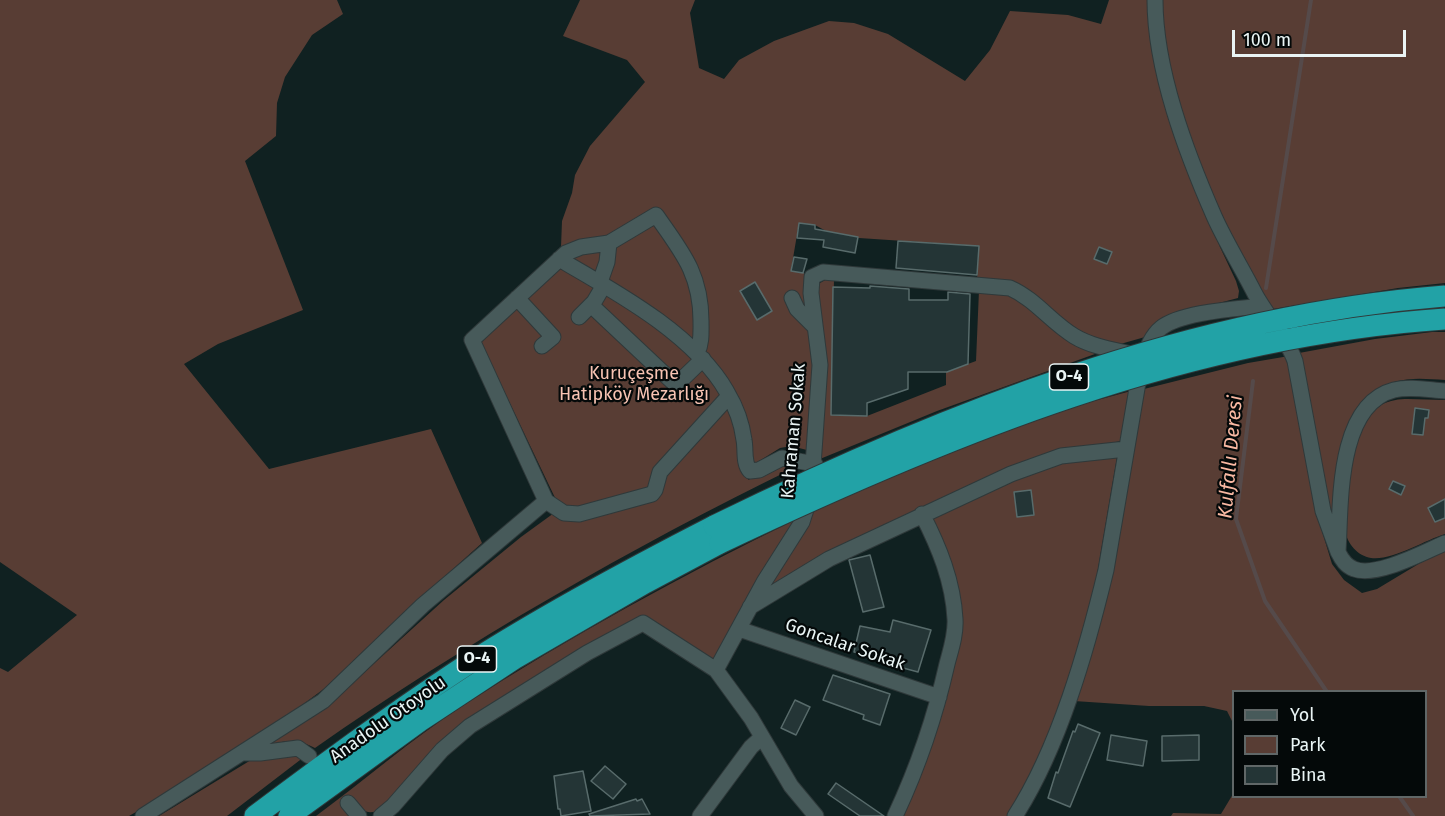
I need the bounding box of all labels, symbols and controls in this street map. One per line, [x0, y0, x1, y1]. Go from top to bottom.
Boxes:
scale bar [1235, 18, 1409, 56]
text: 100 m [1243, 29, 1291, 51]
street label: Kahraman Sokak [777, 362, 811, 500]
park label: Kuruçeşme Hatipköy Mezarlığı [559, 363, 709, 406]
road number: O-4 [1050, 364, 1088, 390]
water label: Kulfallı Deresi [1214, 394, 1248, 520]
street label: Goncalar Sokak [782, 614, 908, 676]
road number: O-4 [458, 646, 496, 672]
street label: Anadolu Otoyolu [326, 672, 450, 768]
legend [1232, 690, 1427, 798]
text: Yol [1290, 704, 1315, 726]
text: Park [1290, 734, 1325, 756]
text: Bina [1290, 764, 1326, 786]

